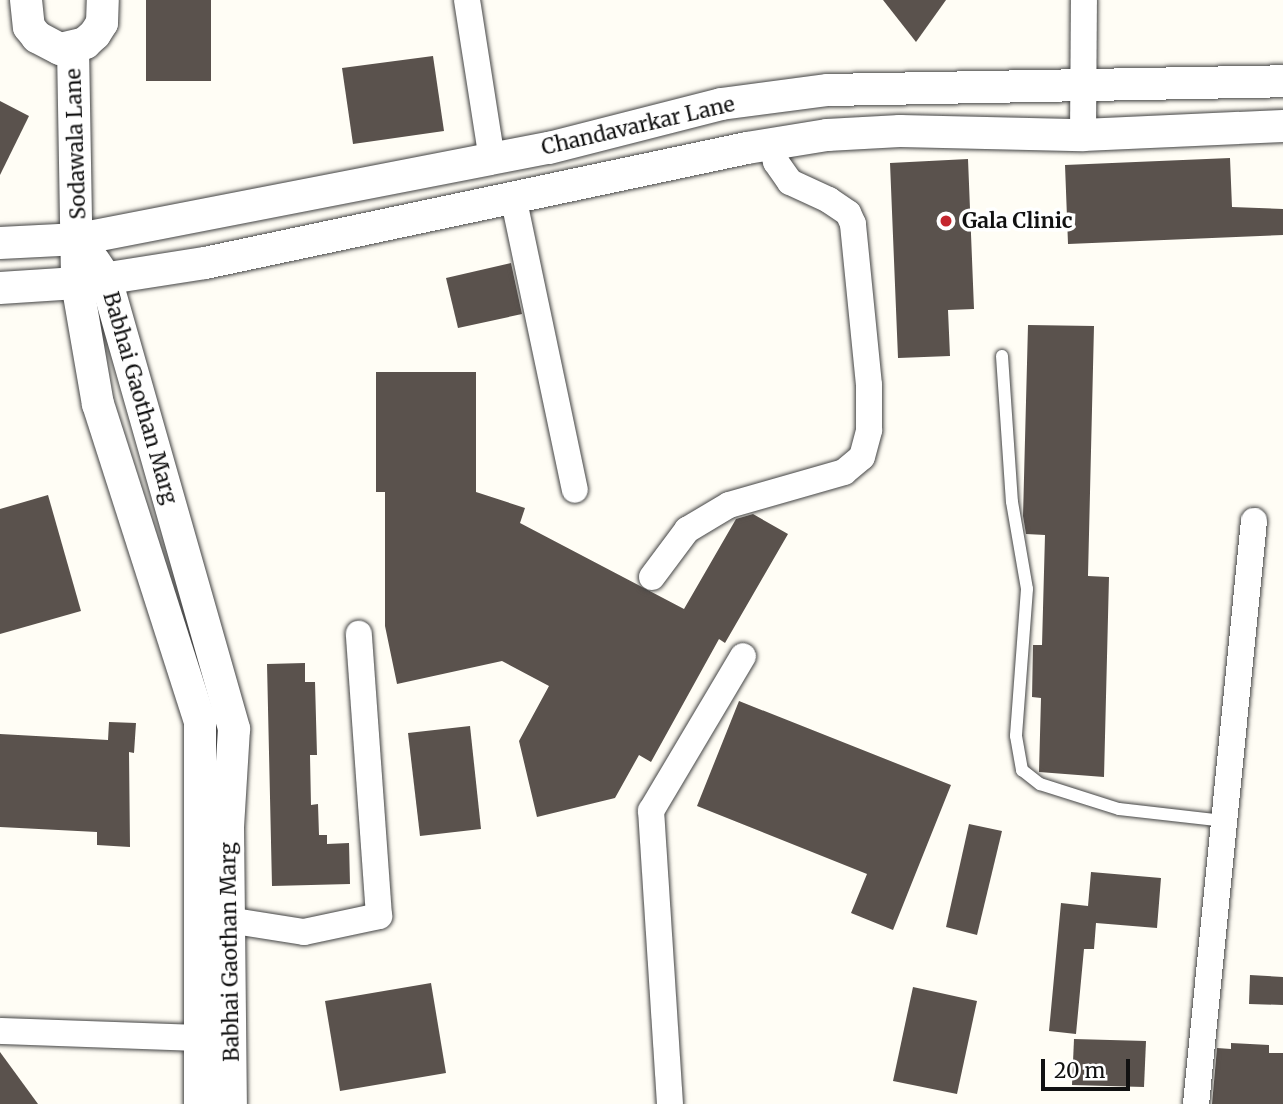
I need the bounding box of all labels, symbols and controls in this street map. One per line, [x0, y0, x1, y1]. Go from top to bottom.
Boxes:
street label: Sodawala Lane [61, 68, 91, 220]
street label: Chandavarkar Lane [539, 92, 737, 160]
place label: Gala Clinic [962, 208, 1072, 234]
marker: Gala Clinic [936, 211, 956, 231]
street label: Babhai Gaothan Marg [98, 289, 182, 507]
street label: Babhai Gaothan Marg [215, 842, 245, 1062]
scale bar [1045, 1044, 1134, 1088]
text: 20 m [1054, 1057, 1105, 1084]

